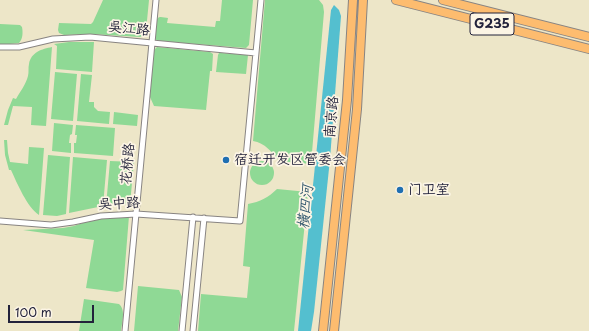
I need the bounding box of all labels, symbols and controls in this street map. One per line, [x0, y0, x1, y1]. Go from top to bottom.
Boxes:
road number: G235 [470, 13, 514, 35]
street label: 吴江路 [107, 18, 151, 40]
street label: 南京路 [322, 95, 342, 139]
street label: 花桥路 [118, 142, 138, 186]
place label: 宿迁开发区管委会 [234, 152, 346, 168]
marker: 宿迁开发区管委会 [221, 155, 231, 165]
place label: 门卫室 [408, 182, 450, 198]
water label: 横四河 [295, 184, 317, 230]
marker: 门卫室 [395, 185, 405, 195]
street label: 吴中路 [98, 195, 140, 213]
scale bar [10, 297, 96, 323]
text: 100 m [15, 303, 52, 321]

